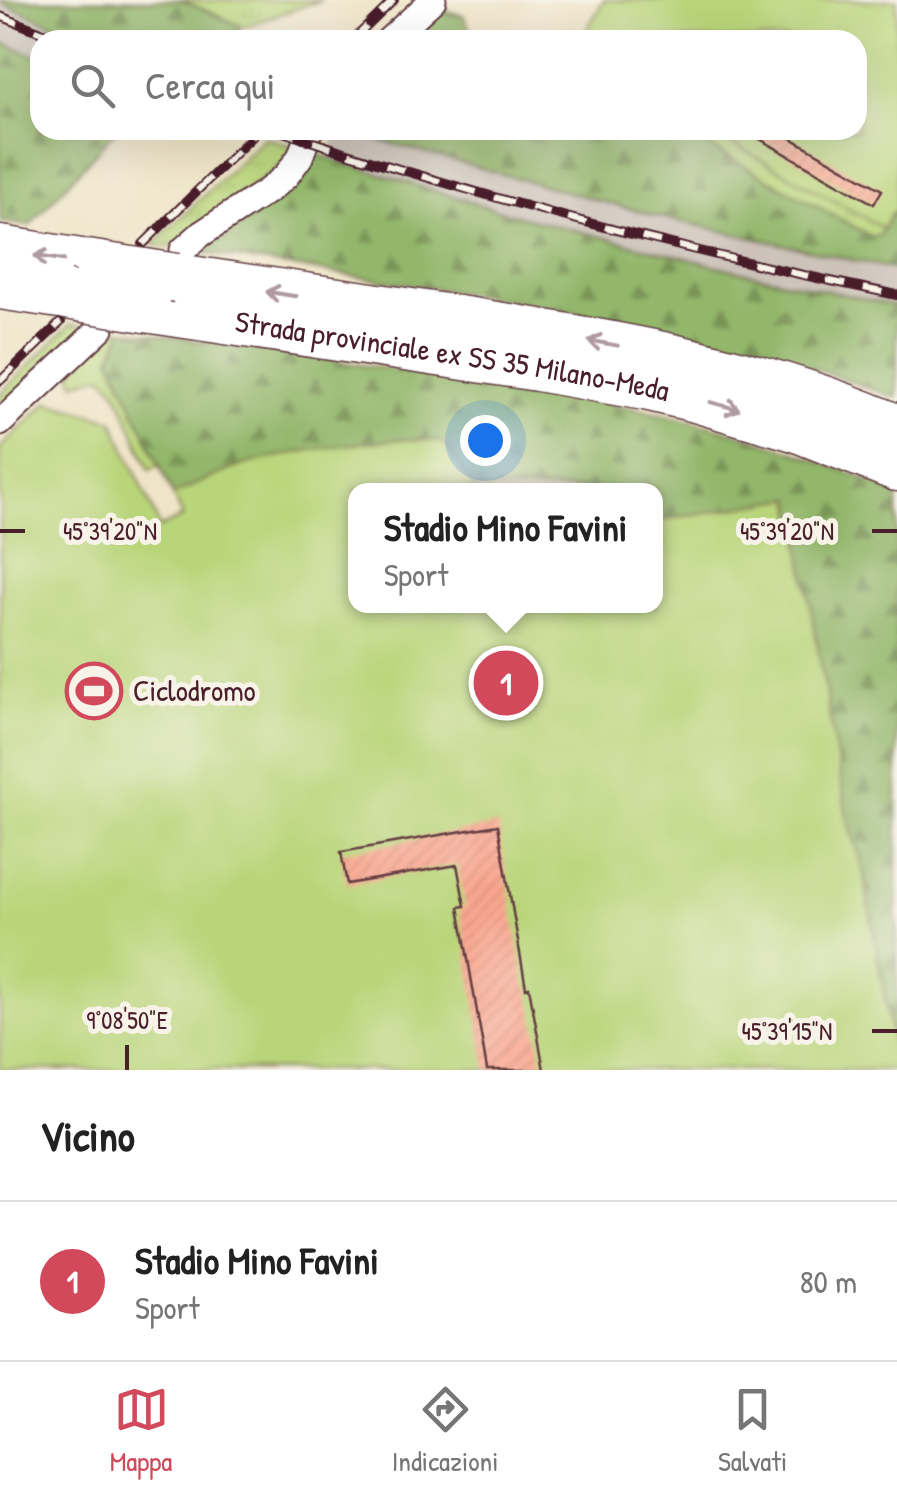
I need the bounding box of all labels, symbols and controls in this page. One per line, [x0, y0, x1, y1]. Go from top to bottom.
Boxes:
search box [30, 30, 867, 140]
icon: search [65, 58, 120, 113]
text: Cerca qui [145, 59, 275, 111]
one-way arrow [34, 248, 66, 267]
one-way arrow [266, 284, 298, 302]
street label: Strada provinciale ex SS 35 Milano-Meda [233, 301, 674, 410]
one-way arrow [587, 333, 619, 352]
one-way arrow [709, 397, 740, 416]
your location [460, 415, 511, 466]
popup [348, 483, 663, 613]
text: Stadio Mino Favini [384, 501, 627, 553]
text: 45°39'20"N [63, 514, 157, 548]
text: 45°39'20"N [740, 514, 834, 548]
text: Sport [384, 553, 448, 596]
pin: 1 [474, 646, 538, 720]
sports icon: Ciclodromo [64, 661, 124, 721]
place label: Ciclodromo [133, 670, 256, 710]
text: 9°08'50"E [86, 1003, 168, 1037]
text: 45°39'15"N [742, 1014, 832, 1048]
text: Vicino [40, 1107, 135, 1164]
text: Stadio Mino Favini [135, 1234, 379, 1286]
text: 1 [67, 1260, 78, 1303]
text: 80 m [800, 1260, 857, 1303]
text: Sport [135, 1286, 200, 1329]
tab: Mappa [110, 1382, 172, 1480]
tab: Indicazioni [392, 1382, 498, 1480]
tab: Salvati [718, 1382, 787, 1480]

